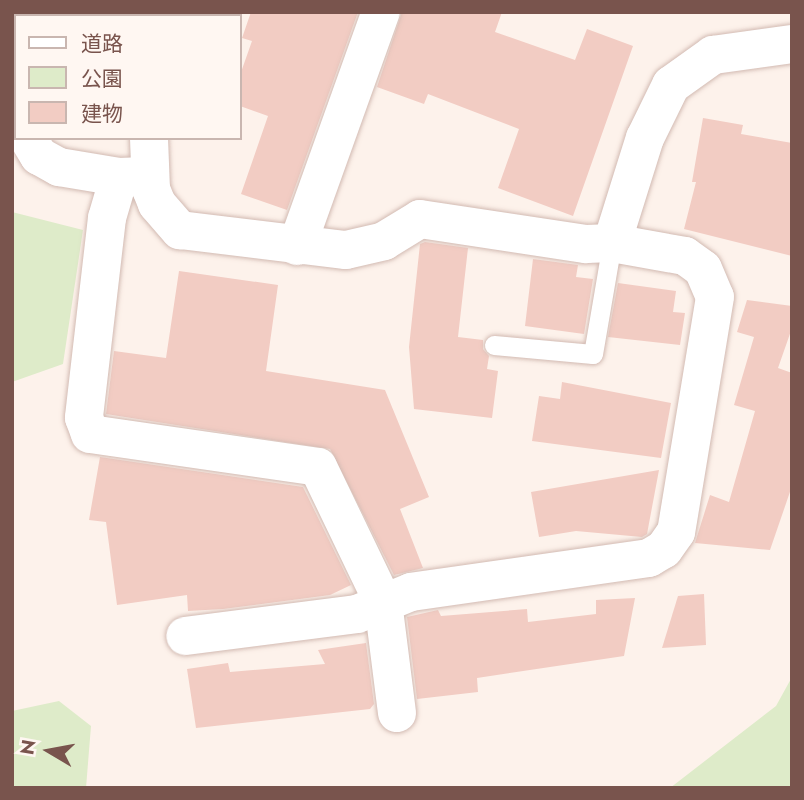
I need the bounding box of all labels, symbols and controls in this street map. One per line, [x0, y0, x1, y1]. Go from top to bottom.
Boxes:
legend [14, 14, 242, 140]
text: 道路 [81, 29, 123, 59]
text: 公園 [81, 64, 123, 94]
text: 建物 [81, 99, 123, 129]
north arrow [14, 716, 84, 786]
text: N [13, 737, 42, 757]

